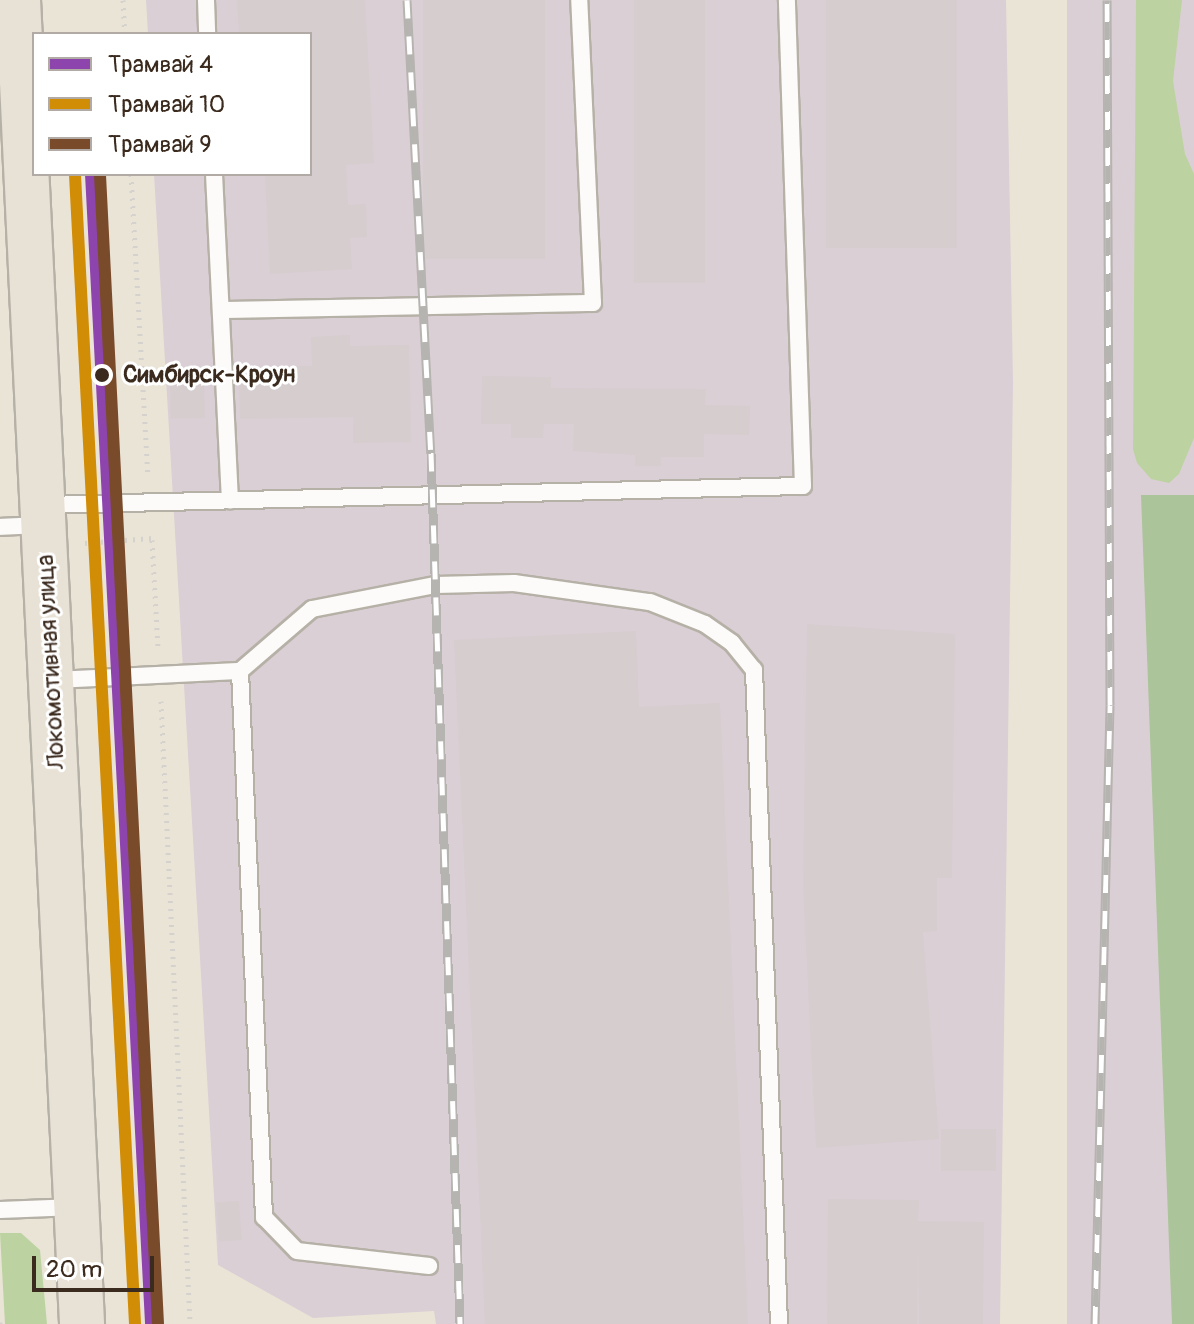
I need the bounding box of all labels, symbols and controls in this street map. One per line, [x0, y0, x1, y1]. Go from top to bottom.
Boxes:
legend [32, 32, 312, 176]
text: Трамвай 4 [108, 50, 213, 79]
text: Трамвай 10 [108, 90, 225, 119]
text: Трамвай 9 [108, 130, 212, 159]
marker: Симбирск-Кроун [88, 361, 116, 389]
place label: Симбирск-Кроун [123, 361, 295, 389]
street label: Локомотивная улица [31, 554, 71, 770]
scale bar [36, 1240, 158, 1290]
text: 20 m [46, 1255, 102, 1284]

